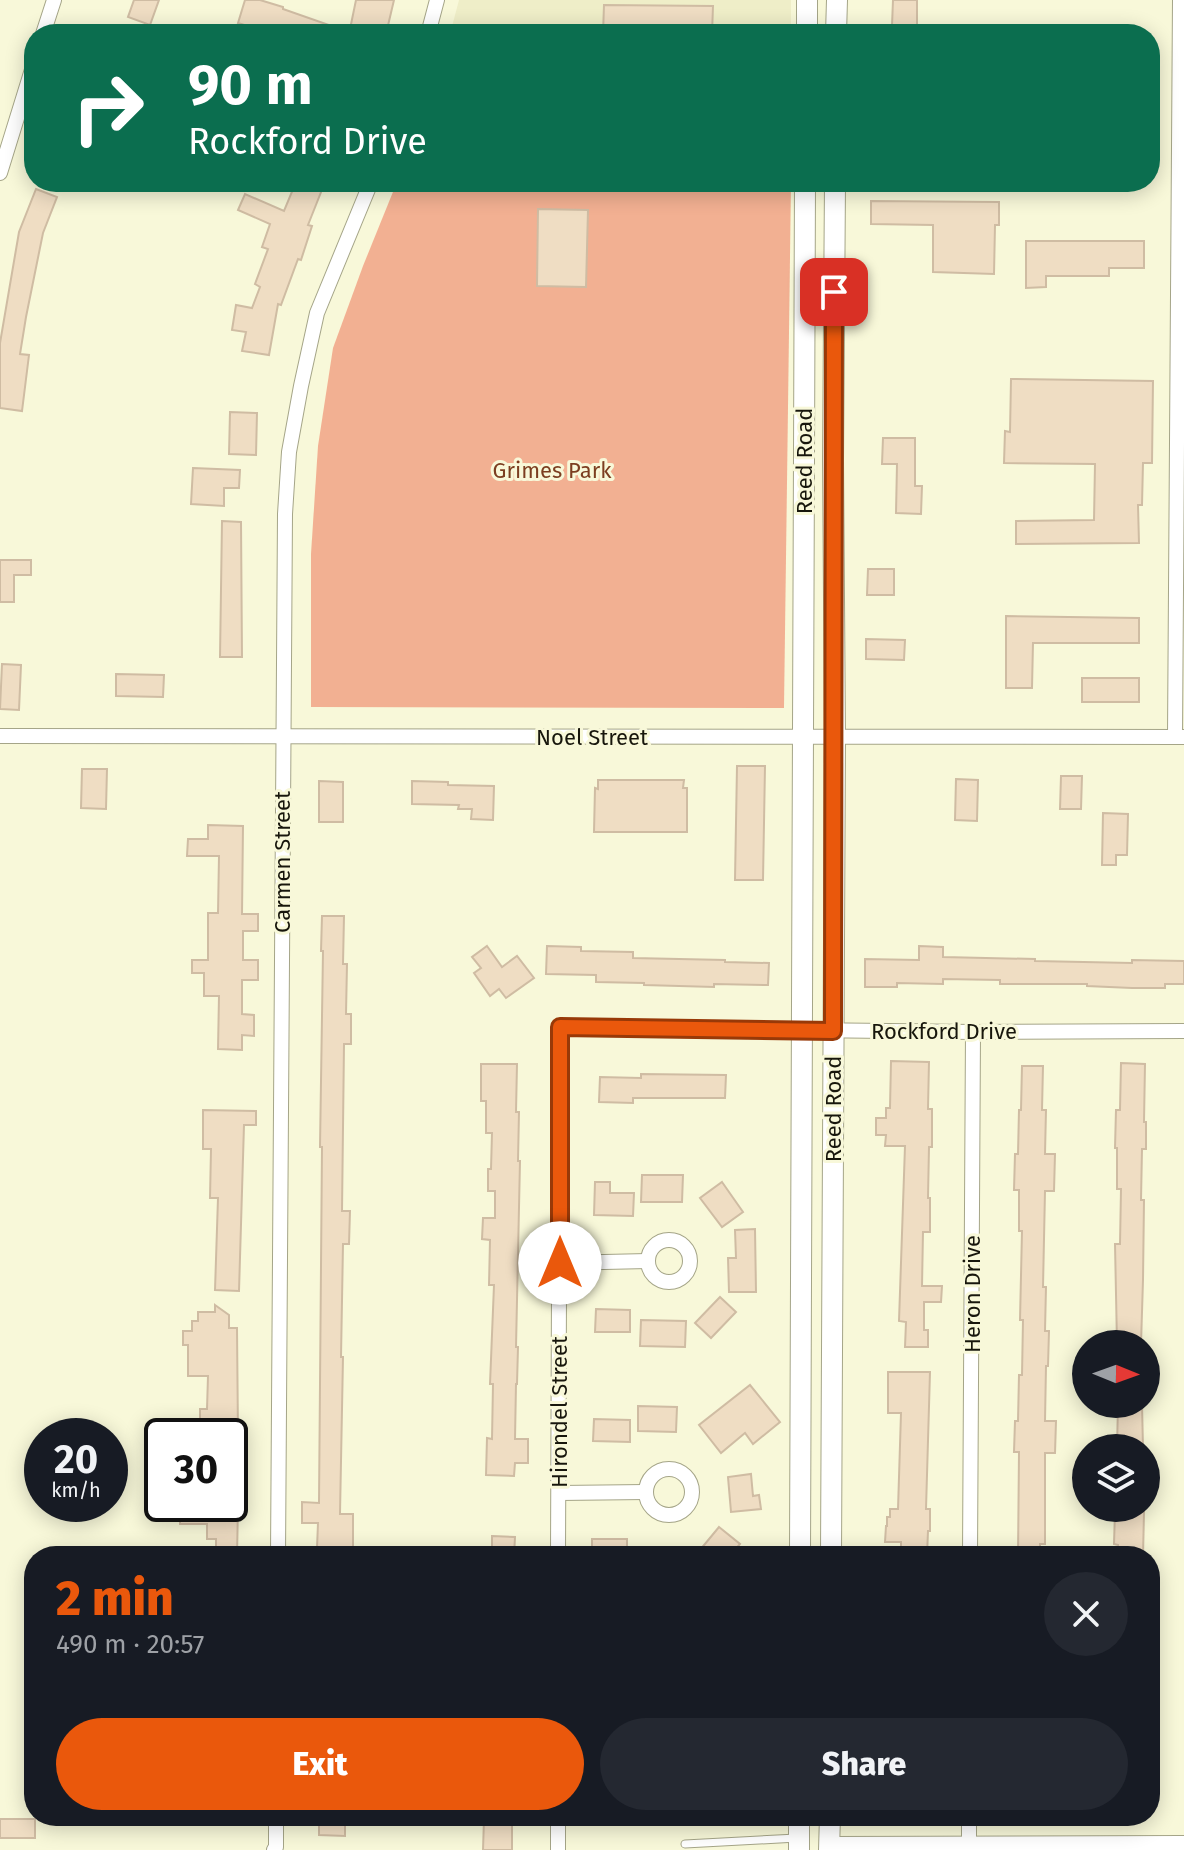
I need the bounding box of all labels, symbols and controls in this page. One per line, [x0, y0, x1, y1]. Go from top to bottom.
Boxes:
text: 90 m [188, 52, 313, 119]
icon: right [56, 56, 160, 160]
text: Rockford Drive [188, 120, 427, 164]
pin [800, 258, 868, 326]
icon: arrive [812, 270, 856, 314]
street label: Reed Road [791, 408, 818, 514]
park label: Grimes Park [493, 457, 612, 484]
street label: Noel Street [536, 724, 648, 751]
street label: Carmen Street [269, 791, 296, 933]
street label: Rockford Drive [871, 1018, 1017, 1045]
street label: Reed Road [820, 1056, 847, 1162]
position arrow [518, 1221, 602, 1305]
street label: Heron Drive [959, 1235, 986, 1353]
north arrow [1072, 1330, 1160, 1418]
map controls [1072, 1330, 1160, 1522]
street label: Hirondel Street [546, 1336, 573, 1488]
speed limit sign: 30 [144, 1418, 248, 1522]
button: layers [1072, 1434, 1160, 1522]
text: 20 [54, 1436, 98, 1484]
text: km/h [51, 1478, 101, 1502]
text: 2 min [56, 1570, 174, 1628]
button: close [1044, 1572, 1128, 1656]
text: 490 m · 20:57 [56, 1629, 204, 1660]
button: Exit [56, 1718, 584, 1810]
button: Share [600, 1718, 1128, 1810]

